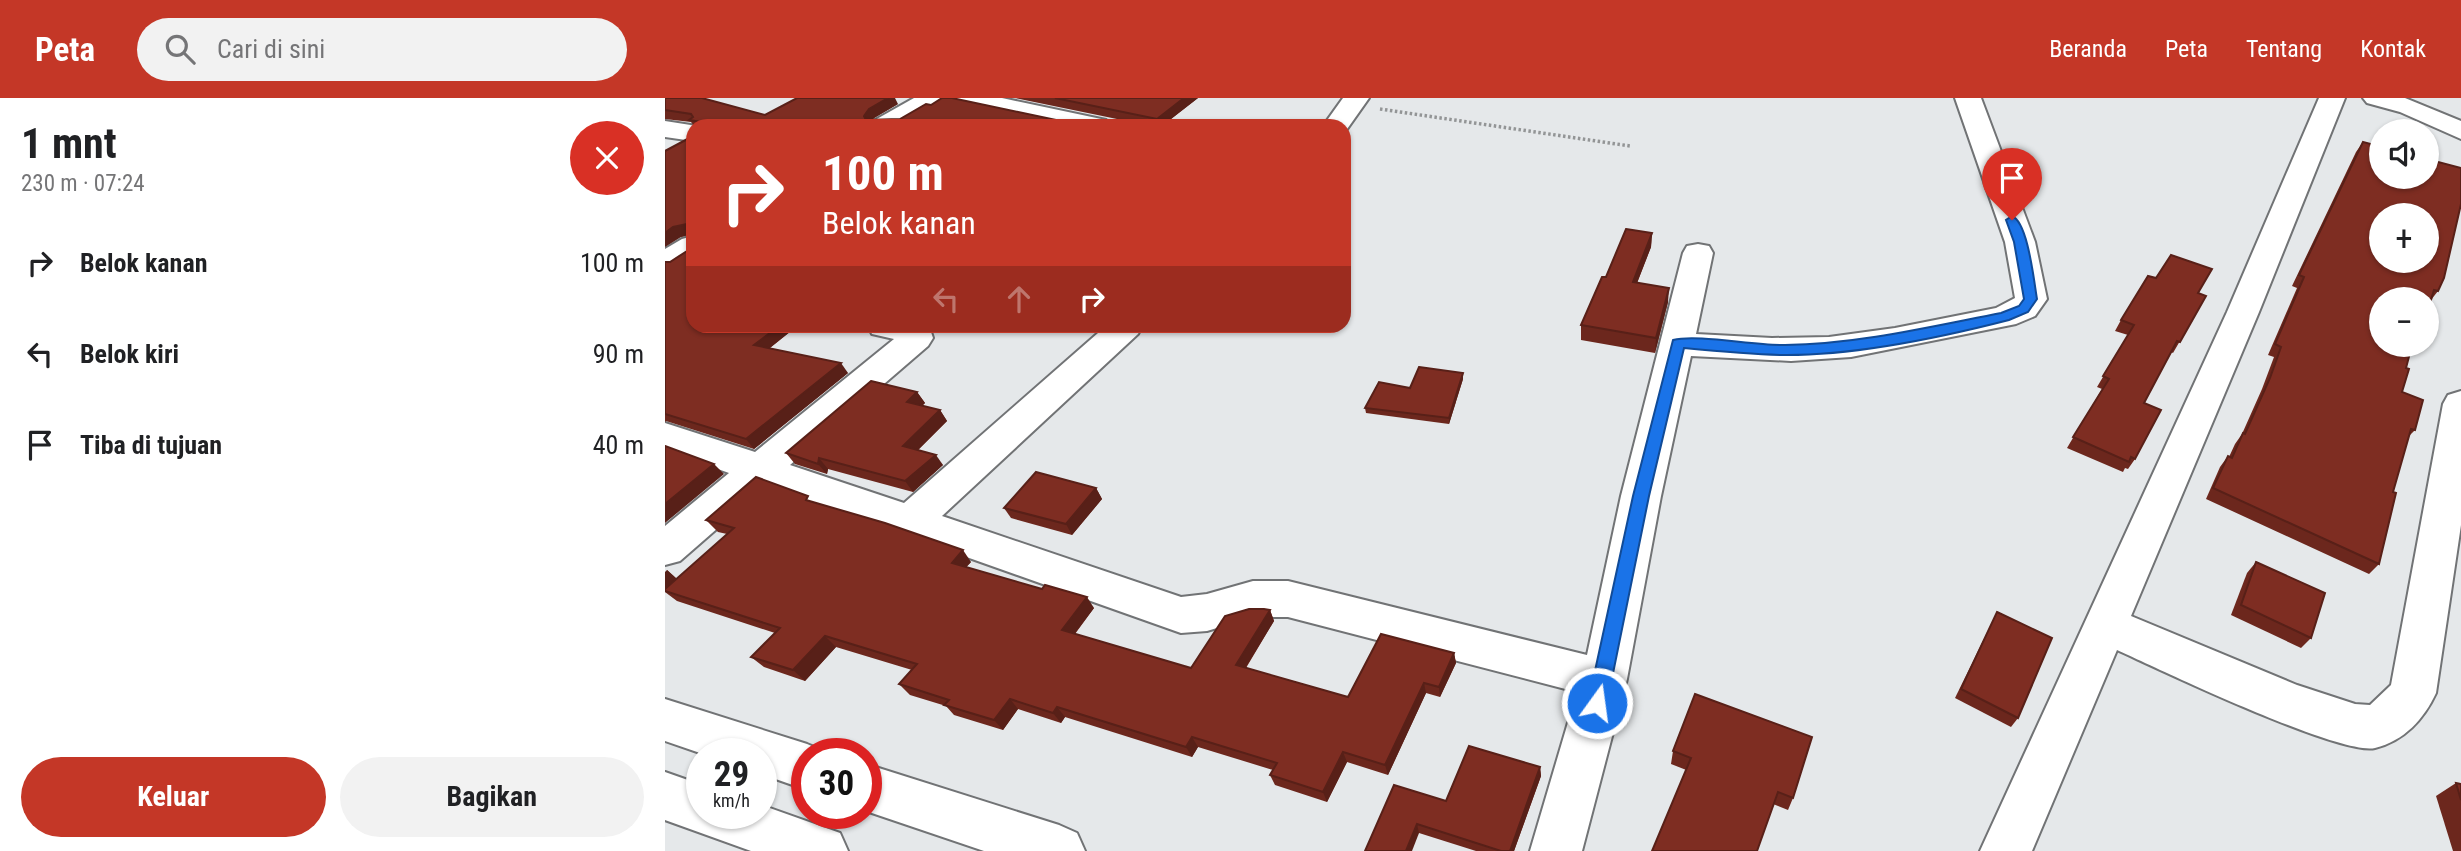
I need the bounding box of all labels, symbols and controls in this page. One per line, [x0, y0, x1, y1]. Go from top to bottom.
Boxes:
search box [137, 18, 627, 81]
text: Peta [35, 30, 95, 69]
icon: search [161, 30, 199, 68]
text: Cari di sini [217, 34, 325, 64]
text: Beranda [2049, 35, 2127, 63]
text: Peta [2165, 35, 2208, 63]
text: Tentang [2246, 35, 2322, 63]
text: Kontak [2360, 35, 2426, 63]
text: 1 mnt [21, 119, 117, 168]
map controls [2369, 119, 2439, 357]
button: sound [2369, 119, 2439, 189]
button: close [570, 121, 644, 195]
text: 100 m [822, 145, 944, 202]
icon: right [707, 147, 798, 238]
pin [1982, 148, 2042, 220]
icon: arrive [1993, 159, 2031, 197]
text: 230 m · 07:24 [21, 170, 145, 197]
button: + [2369, 203, 2439, 273]
text: Belok kanan [822, 204, 976, 242]
icon: right [21, 244, 59, 282]
text: Belok kanan [80, 248, 207, 278]
text: 100 m [580, 248, 644, 278]
icon: left [927, 280, 965, 318]
icon: ahead [1000, 280, 1038, 318]
icon: right [1073, 280, 1111, 318]
button: − [2369, 287, 2439, 357]
icon: left [21, 335, 59, 373]
text: Belok kiri [80, 339, 179, 369]
text: 90 m [593, 339, 644, 369]
icon: arrive [21, 426, 59, 464]
text: Tiba di tujuan [80, 430, 222, 460]
text: 40 m [593, 430, 644, 460]
position arrow [1560, 666, 1634, 740]
speed limit sign: 30 [791, 738, 882, 829]
text: 29 [714, 754, 749, 795]
button: Keluar [21, 757, 326, 837]
button: Bagikan [340, 757, 644, 837]
text: km/h [713, 790, 750, 811]

